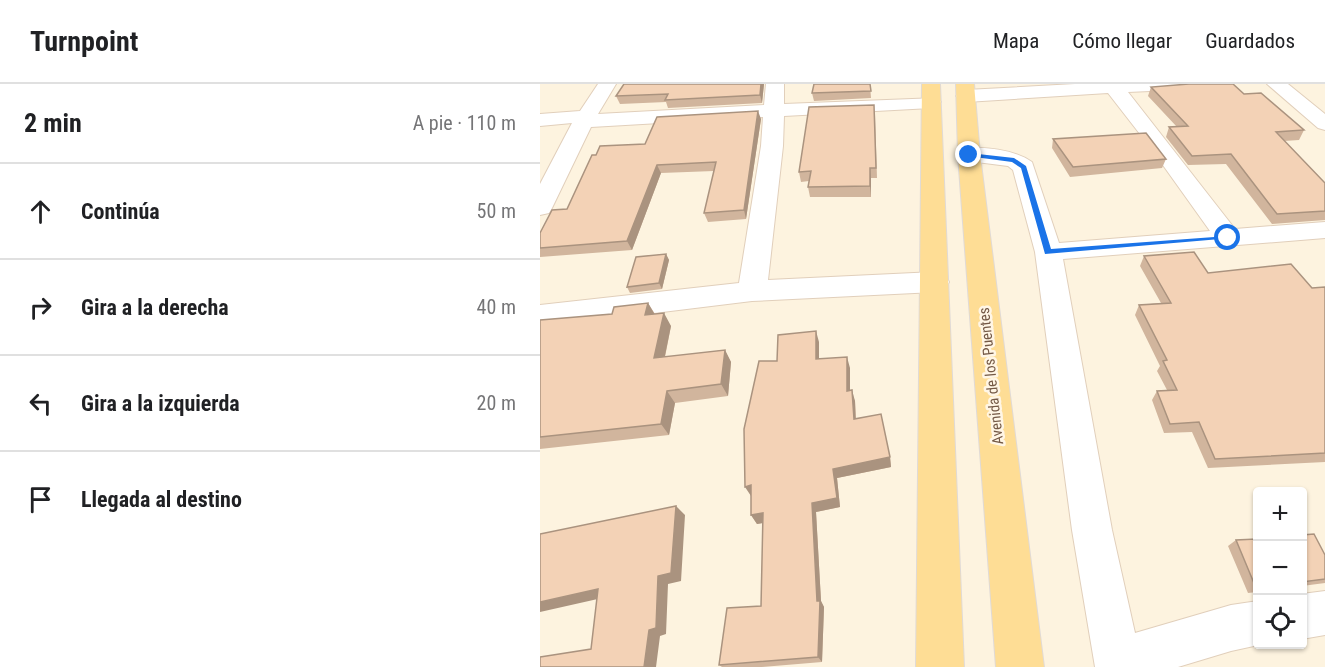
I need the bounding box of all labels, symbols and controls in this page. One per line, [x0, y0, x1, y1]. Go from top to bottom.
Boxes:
text: Turnpoint [30, 25, 138, 58]
text: Mapa [993, 29, 1039, 53]
text: Cómo llegar [1072, 29, 1172, 53]
text: Guardados [1205, 29, 1295, 53]
text: 2 min [24, 108, 82, 138]
text: A pie · 110 m [413, 111, 516, 135]
route end [955, 141, 981, 167]
icon: ahead [24, 195, 57, 228]
text: Continúa [81, 199, 160, 224]
text: 50 m [477, 199, 516, 223]
route start [1214, 224, 1240, 250]
icon: right [24, 291, 57, 324]
text: Gira a la derecha [81, 295, 229, 320]
text: 40 m [477, 295, 516, 319]
street label: Avenida de los Puentes [975, 306, 1007, 445]
icon: left [24, 387, 57, 420]
text: Gira a la izquierda [81, 391, 240, 416]
text: 20 m [477, 391, 516, 415]
icon: arrive [24, 483, 57, 516]
text: Llegada al destino [81, 487, 242, 512]
map controls [1253, 487, 1307, 649]
button: + [1253, 487, 1307, 541]
button: − [1253, 541, 1307, 595]
button: locate [1253, 595, 1307, 649]

